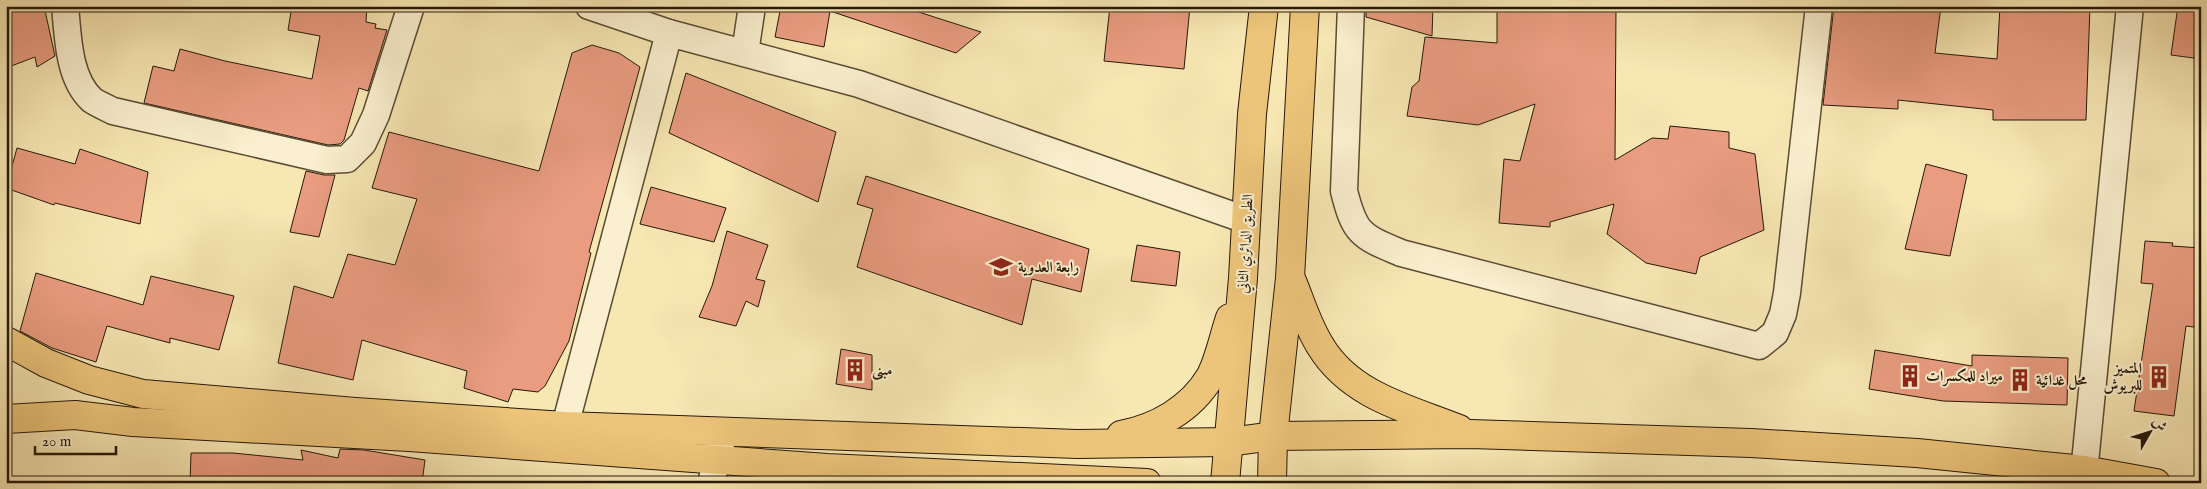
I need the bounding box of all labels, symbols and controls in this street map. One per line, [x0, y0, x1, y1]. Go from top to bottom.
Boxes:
street label: الطريق الدائري الثاني [1233, 194, 1260, 294]
school or university icon: رابعة العدوية [988, 254, 1014, 280]
place label: رابعة العدوية [1018, 258, 1079, 277]
building icon: مبنى [842, 357, 868, 383]
place label: المتميز للبريوش [2103, 359, 2142, 395]
place label: مبنى [872, 361, 893, 381]
building icon: ميراد للمكسرات [1897, 363, 1923, 389]
building icon: المتميز للبريوش [2146, 364, 2172, 390]
place label: ميراد للمكسرات [1926, 367, 2003, 387]
building icon: محل غدائية [2007, 367, 2033, 393]
place label: محل غدائية [2036, 371, 2088, 391]
north arrow [2124, 406, 2174, 456]
text: ش [2148, 413, 2171, 436]
scale bar [35, 424, 116, 456]
text: 20 m [42, 432, 72, 451]

